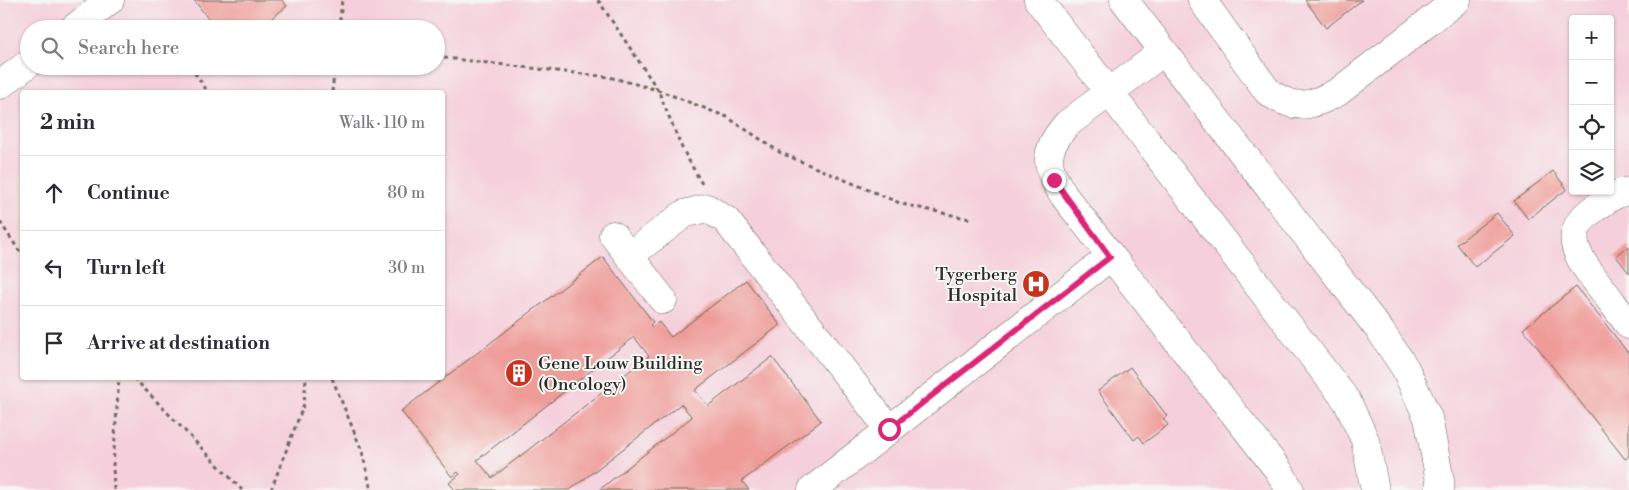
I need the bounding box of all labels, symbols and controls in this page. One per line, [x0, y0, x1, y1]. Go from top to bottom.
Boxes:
map controls [1569, 15, 1614, 195]
button: + [1569, 15, 1614, 60]
search box [20, 20, 445, 75]
icon: search [38, 34, 66, 62]
text: Search here [78, 36, 179, 60]
button: − [1569, 60, 1614, 105]
button: locate [1569, 105, 1614, 150]
text: 2 min [40, 110, 95, 136]
text: Walk · 110 m [339, 113, 425, 133]
button: layers [1569, 150, 1614, 195]
route end [1043, 169, 1066, 192]
icon: ahead [40, 179, 68, 207]
text: Continue [87, 181, 170, 205]
text: 80 m [387, 183, 425, 203]
icon: left [40, 254, 68, 282]
text: Turn left [87, 256, 166, 280]
text: 30 m [388, 258, 425, 278]
place label: Tygerberg Hospital [935, 263, 1018, 307]
hospital icon: Tygerberg Hospital [1021, 269, 1051, 299]
icon: arrive [40, 329, 68, 357]
text: Arrive at destination [87, 331, 270, 355]
place label: Gene Louw Building (Oncology) [538, 352, 703, 396]
building icon: Gene Louw Building (Oncology) [504, 358, 534, 388]
route start [878, 418, 901, 441]

